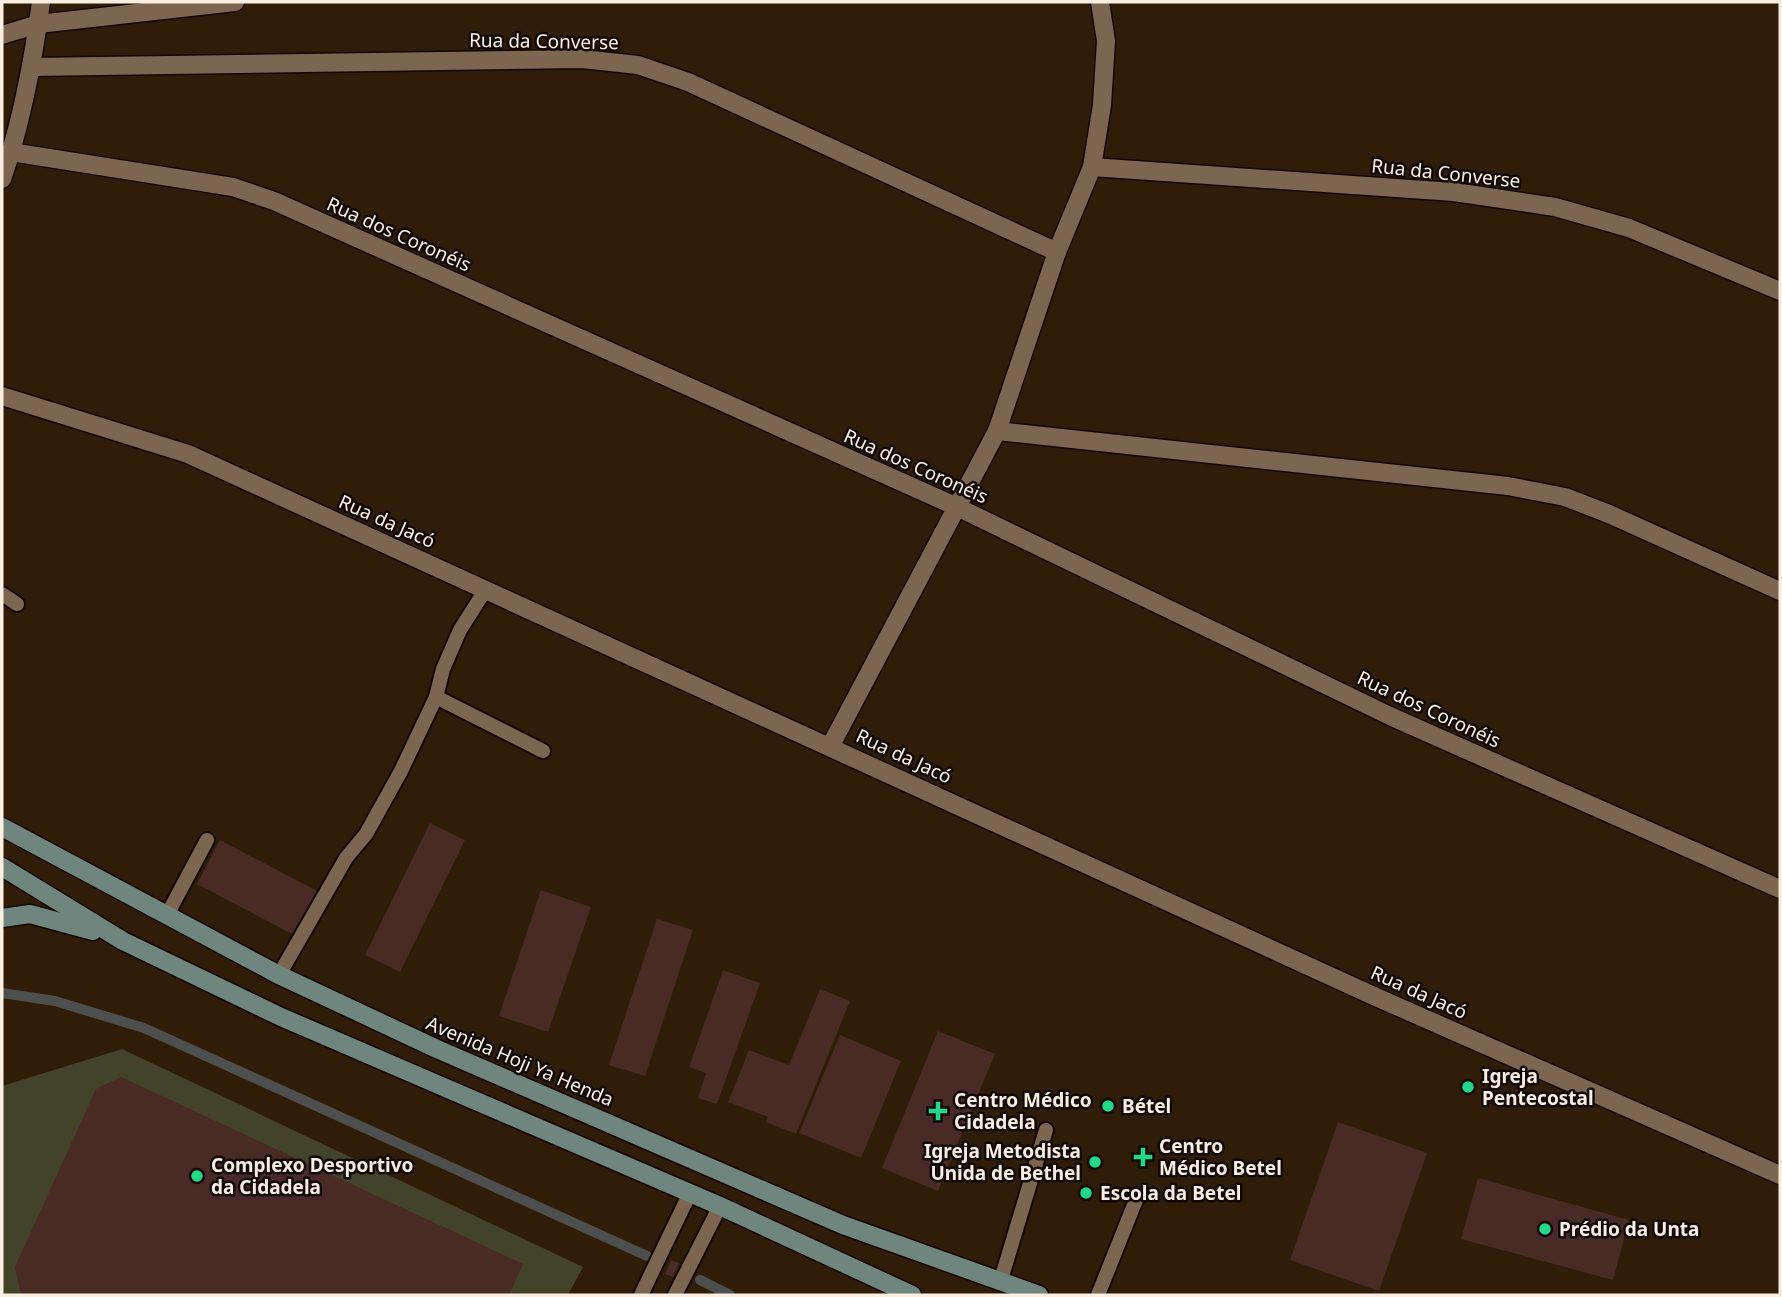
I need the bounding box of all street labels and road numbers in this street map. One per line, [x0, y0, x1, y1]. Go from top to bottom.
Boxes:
street label: Rua da Converse [469, 27, 619, 55]
street label: Rua da Converse [1370, 152, 1522, 194]
street label: Rua dos Coronéis [323, 191, 475, 277]
street label: Rua dos Coronéis [840, 423, 992, 509]
street label: Rua da Jacó [335, 488, 439, 554]
street label: Rua dos Coronéis [1353, 664, 1505, 754]
street label: Rua da Jacó [852, 722, 956, 790]
street label: Rua da Jacó [1367, 959, 1471, 1025]
street label: Avenida Hoji Ya Henda [422, 1010, 618, 1112]

